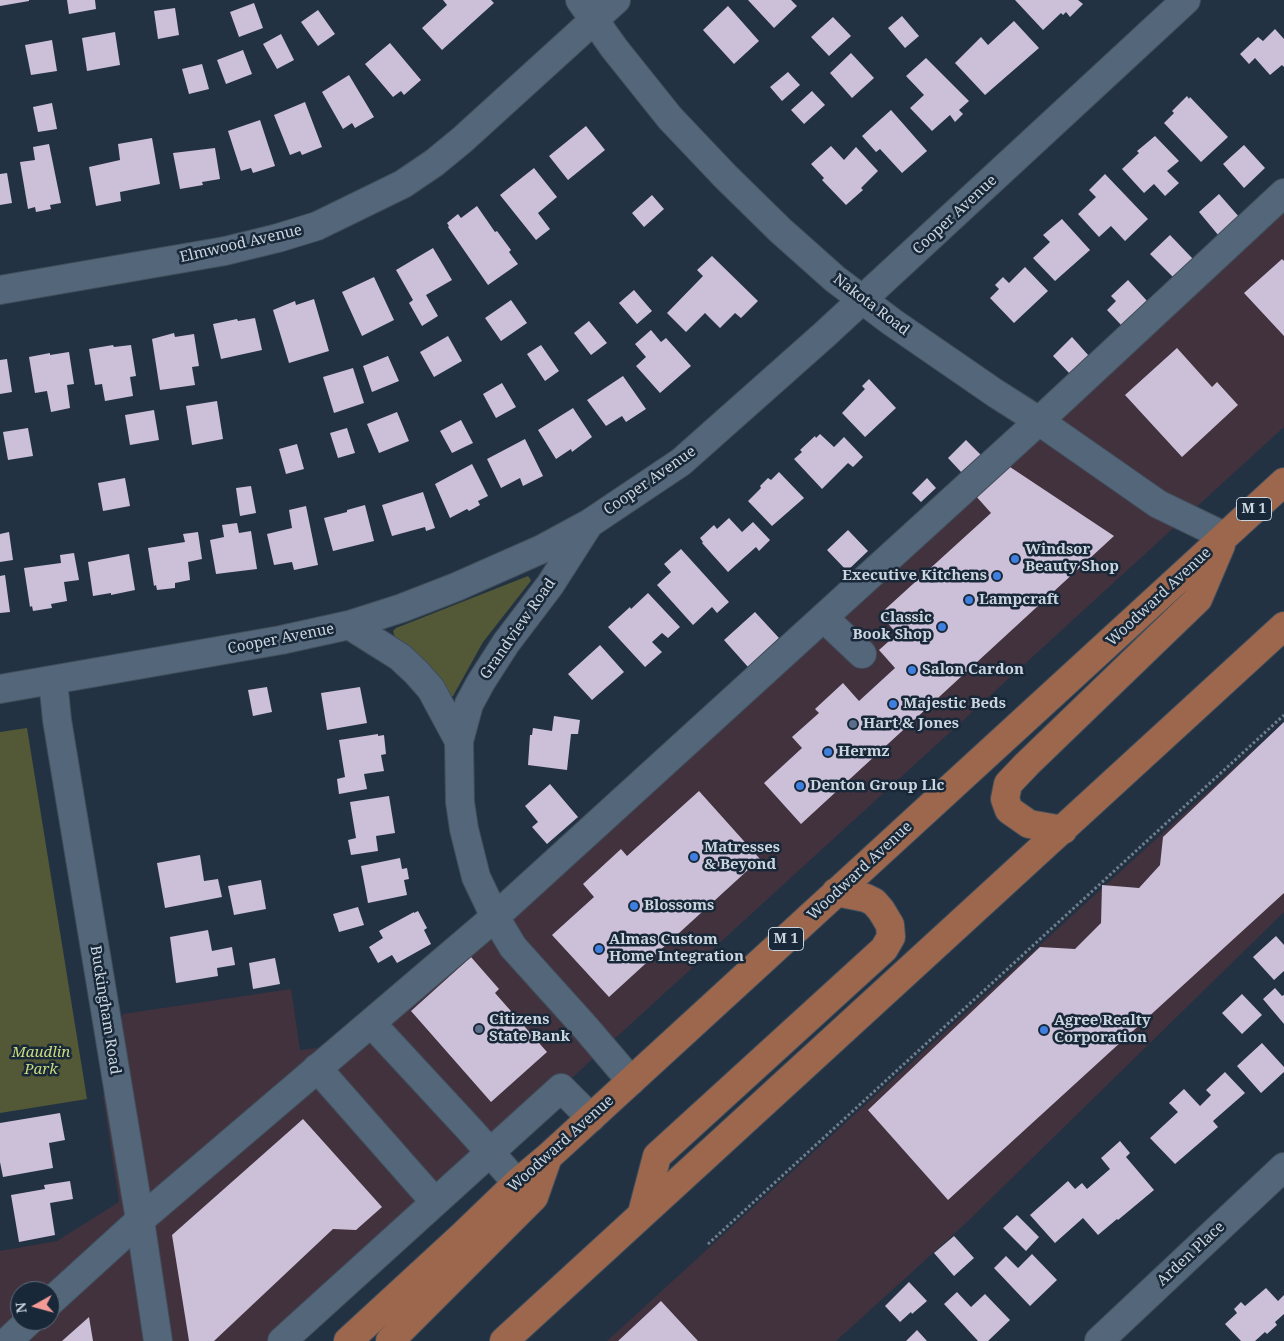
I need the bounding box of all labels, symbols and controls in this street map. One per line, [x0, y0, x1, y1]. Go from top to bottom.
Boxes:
street label: Cooper Avenue [909, 171, 1001, 259]
street label: Elmwood Avenue [178, 221, 304, 267]
street label: Nakota Road [829, 270, 913, 340]
street label: Cooper Avenue [600, 443, 700, 519]
road number: M 1 [1236, 498, 1272, 520]
place label: Windsor Beauty Shop [1025, 541, 1119, 576]
street label: Woodward Avenue [1103, 544, 1215, 650]
marker: Windsor Beauty Shop [1009, 553, 1021, 565]
place label: Executive Kitchens [842, 567, 987, 585]
marker: Executive Kitchens [991, 570, 1003, 582]
street label: Grandview Road [476, 575, 560, 683]
place label: Lampcraft [979, 591, 1059, 609]
marker: Lampcraft [963, 594, 975, 606]
place label: Classic Book Shop [852, 609, 932, 644]
street label: Cooper Avenue [226, 620, 336, 658]
marker: Classic Book Shop [936, 621, 948, 633]
place label: Salon Cardon [922, 661, 1024, 679]
marker: Salon Cardon [906, 664, 918, 676]
place label: Majestic Beds [903, 695, 1006, 713]
marker: Majestic Beds [887, 698, 899, 710]
place label: Hart & Jones [863, 715, 959, 733]
marker: Hart & Jones [847, 718, 859, 730]
place label: Hermz [838, 743, 889, 761]
marker: Hermz [822, 746, 834, 758]
place label: Denton Group Llc [810, 777, 944, 795]
marker: Denton Group Llc [794, 780, 806, 792]
street label: Woodward Avenue [804, 818, 916, 924]
place label: Matresses & Beyond [704, 839, 780, 874]
marker: Matresses & Beyond [688, 851, 700, 863]
place label: Blossoms [644, 897, 714, 915]
marker: Blossoms [628, 900, 640, 912]
road number: M 1 [768, 928, 804, 951]
place label: Almas Custom Home Integration [609, 931, 744, 966]
marker: Almas Custom Home Integration [593, 943, 605, 955]
street label: Buckingham Road [86, 944, 124, 1076]
place label: Citizens State Bank [489, 1011, 570, 1046]
place label: Agree Realty Corporation [1054, 1012, 1151, 1047]
marker: Citizens State Bank [473, 1023, 485, 1035]
marker: Agree Realty Corporation [1038, 1024, 1050, 1036]
park label: Maudlin Park [12, 1044, 70, 1079]
street label: Woodward Avenue [504, 1092, 618, 1196]
street label: Arden Place [1153, 1218, 1229, 1290]
north arrow [10, 1281, 60, 1331]
text: N [11, 1301, 31, 1314]

